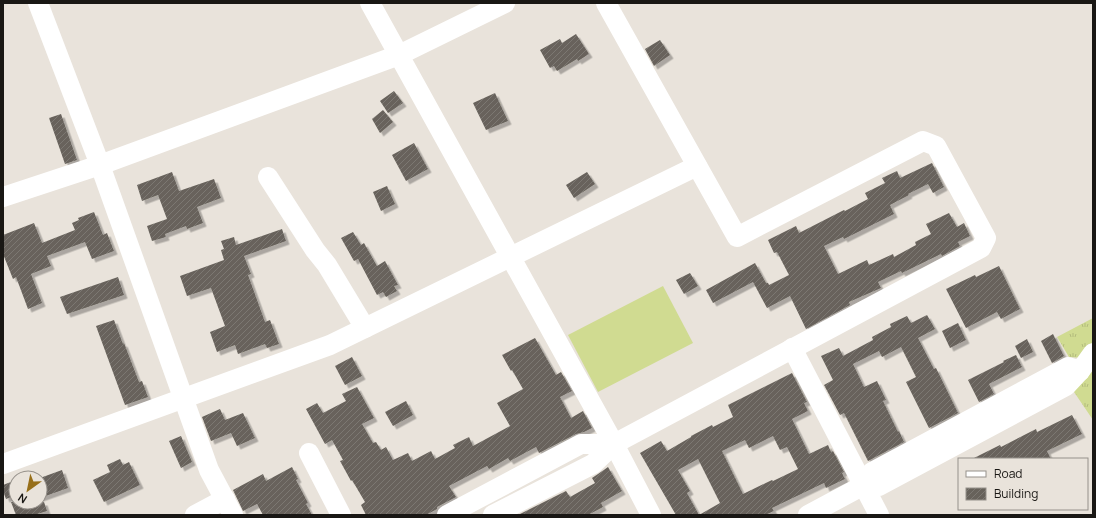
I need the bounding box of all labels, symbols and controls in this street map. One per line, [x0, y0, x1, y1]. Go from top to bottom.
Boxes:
legend [958, 458, 1088, 510]
text: Road [994, 465, 1022, 482]
north arrow [8, 470, 48, 510]
text: Building [994, 485, 1038, 502]
text: N [15, 490, 30, 507]

